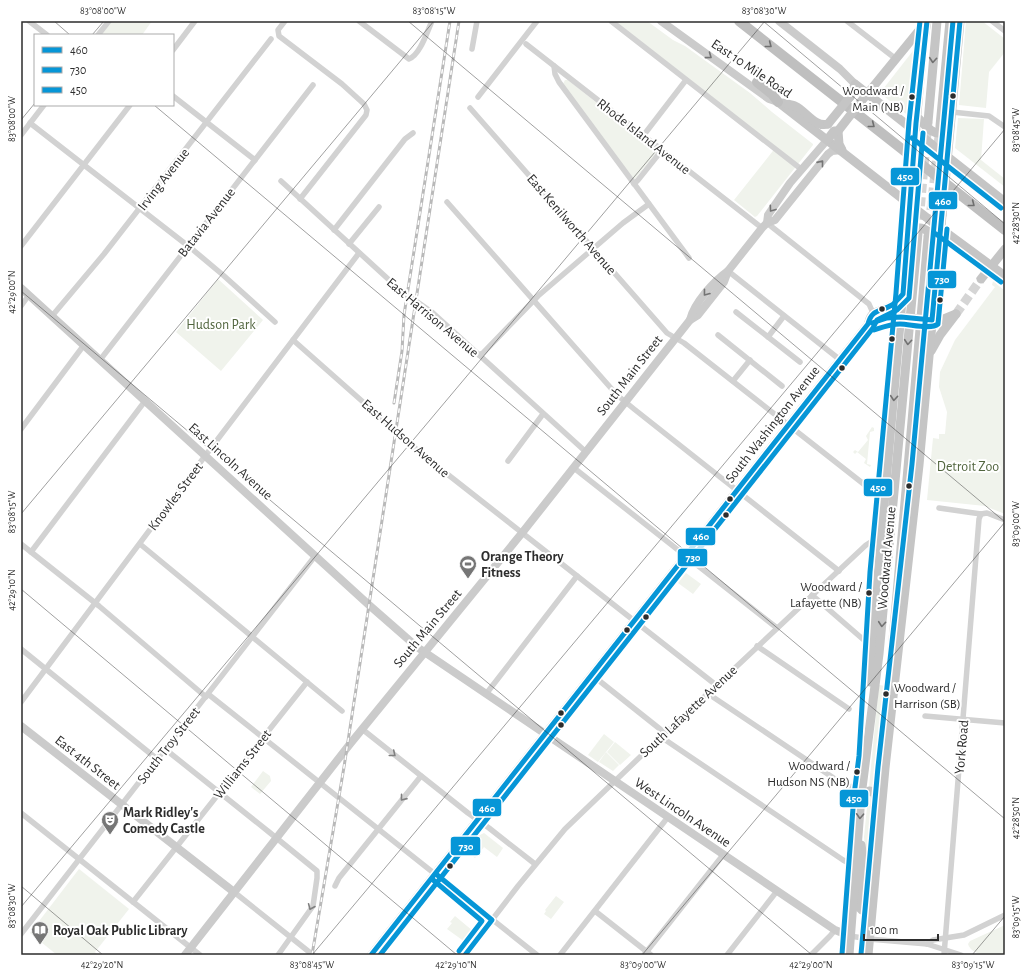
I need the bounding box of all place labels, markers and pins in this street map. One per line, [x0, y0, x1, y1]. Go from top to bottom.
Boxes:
place label: Woodward / Main (NB) [842, 85, 904, 114]
unlabelled marker [948, 91, 958, 101]
marker: Woodward / Main (NB) [907, 92, 917, 102]
unlabelled marker [935, 295, 945, 305]
unlabelled marker [877, 304, 887, 314]
unlabelled marker [887, 334, 897, 344]
unlabelled marker [837, 363, 847, 373]
unlabelled marker [904, 481, 914, 491]
unlabelled marker [725, 494, 735, 504]
unlabelled marker [721, 510, 731, 520]
place label: Orange Theory Fitness [481, 550, 564, 580]
sports icon: Orange Theory Fitness [458, 554, 478, 579]
place label: Woodward / Lafayette (NB) [790, 581, 862, 610]
marker: Woodward / Lafayette (NB) [864, 588, 874, 598]
unlabelled marker [641, 612, 651, 622]
unlabelled marker [622, 625, 632, 635]
place label: Woodward / Harrison (SB) [894, 682, 961, 711]
marker: Woodward / Harrison (SB) [881, 689, 891, 699]
unlabelled marker [556, 708, 566, 718]
unlabelled marker [556, 720, 566, 730]
place label: Woodward / Hudson NS (NB) [767, 760, 850, 789]
marker: Woodward / Hudson NS (NB) [852, 767, 862, 777]
place label: Mark Ridley's Comedy Castle [123, 806, 205, 836]
theatre icon: Mark Ridley's Comedy Castle [100, 810, 120, 835]
unlabelled marker [445, 861, 455, 871]
library icon: Royal Oak Public Library [30, 920, 50, 945]
place label: Royal Oak Public Library [53, 924, 188, 938]

